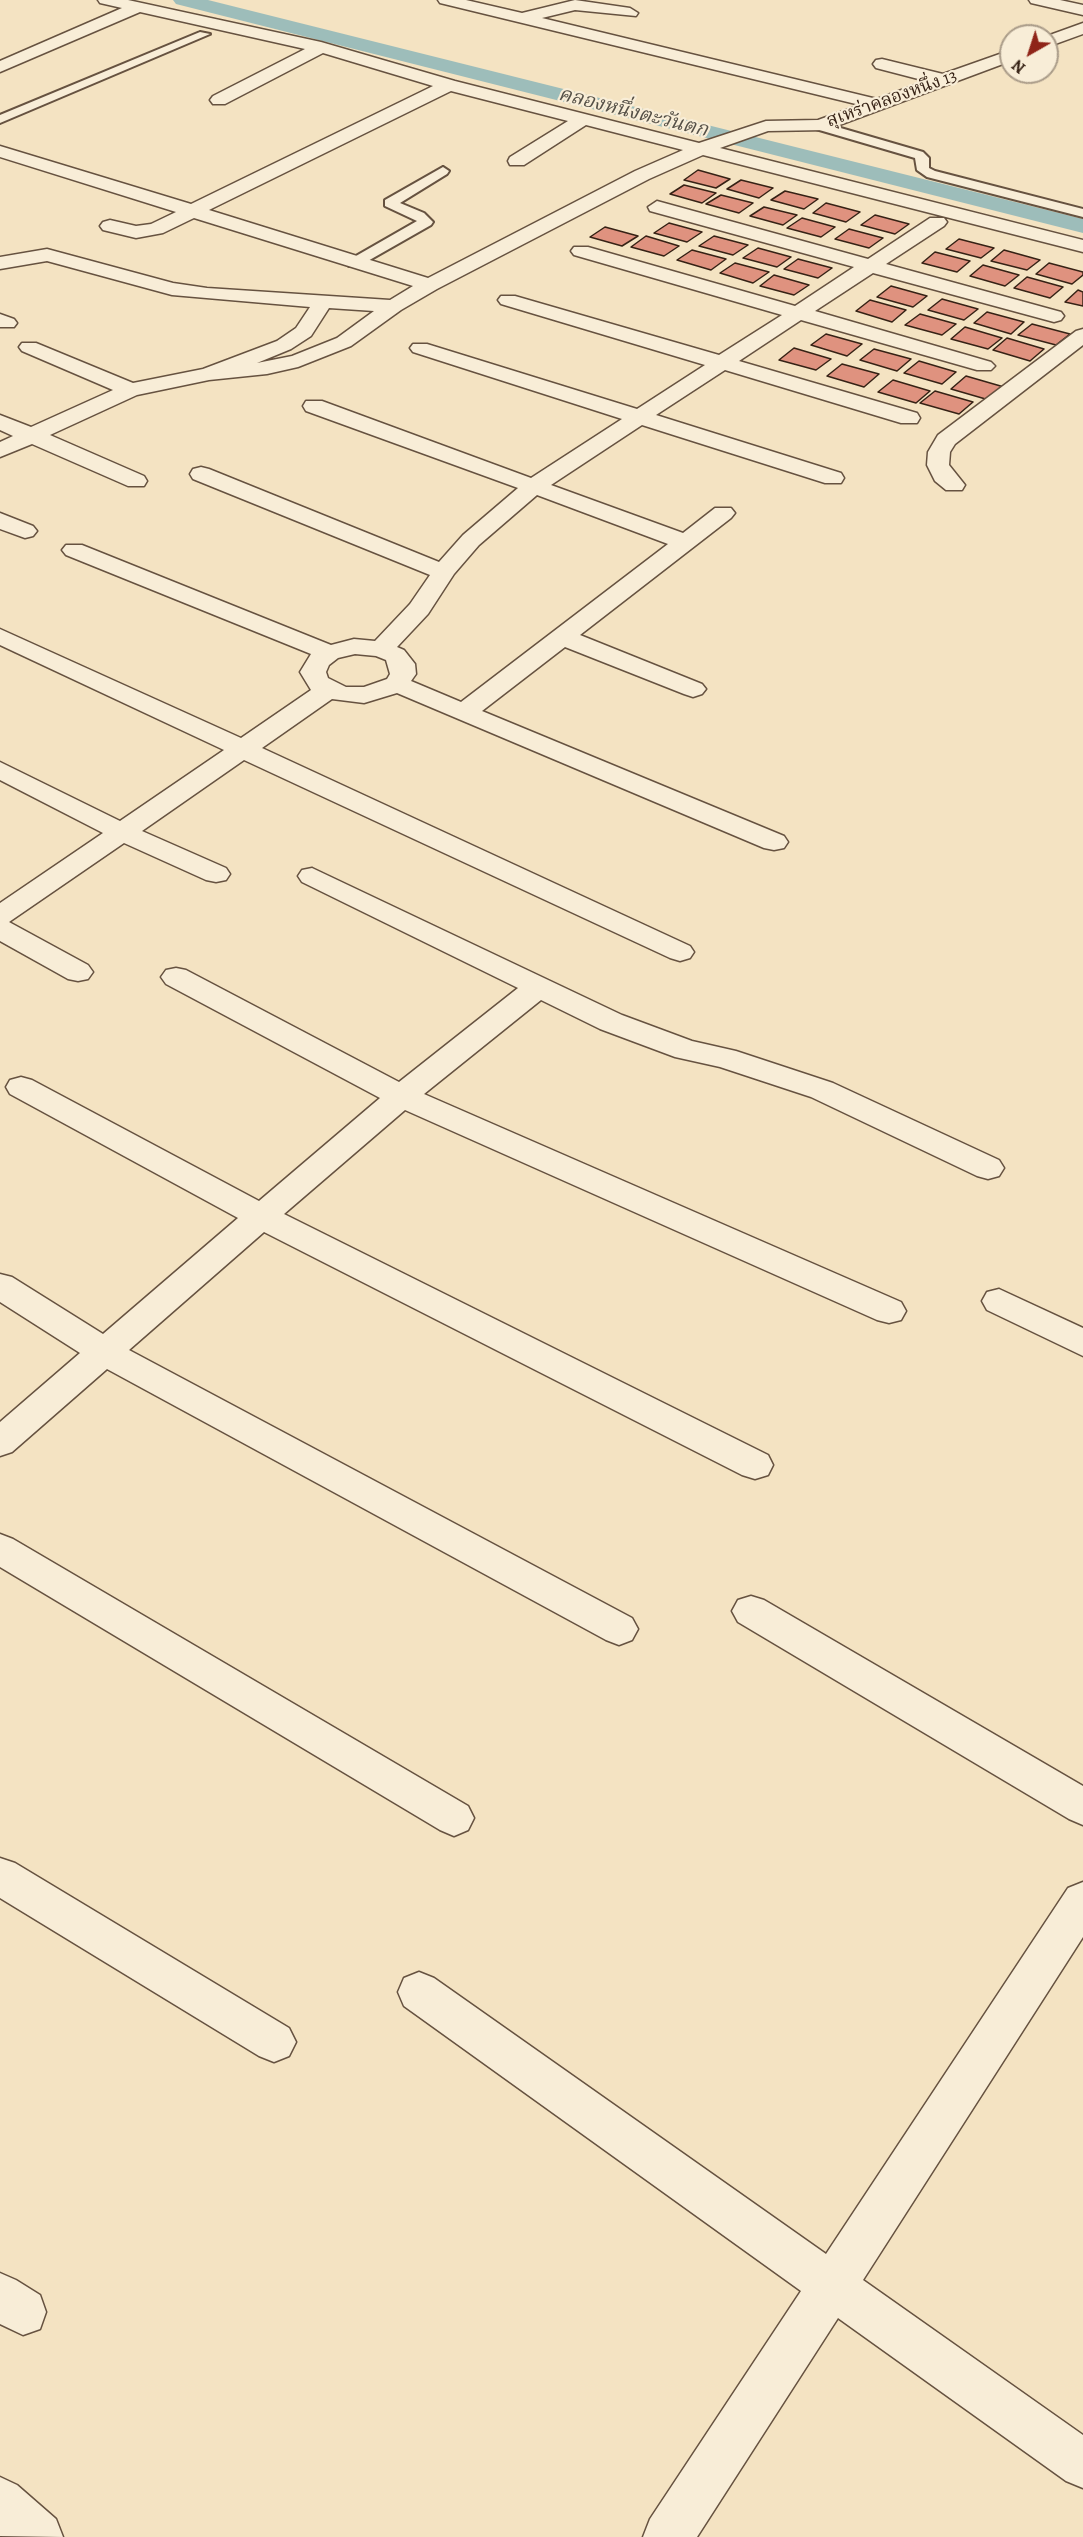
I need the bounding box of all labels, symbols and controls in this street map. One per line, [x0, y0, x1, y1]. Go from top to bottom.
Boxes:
north arrow [999, 24, 1059, 84]
text: N [1007, 54, 1030, 79]
street label: สุเหร่าคลองหนึ่ง 13 [824, 65, 960, 133]
water label: คลองหนึ่งตะวันตก [556, 83, 710, 143]

